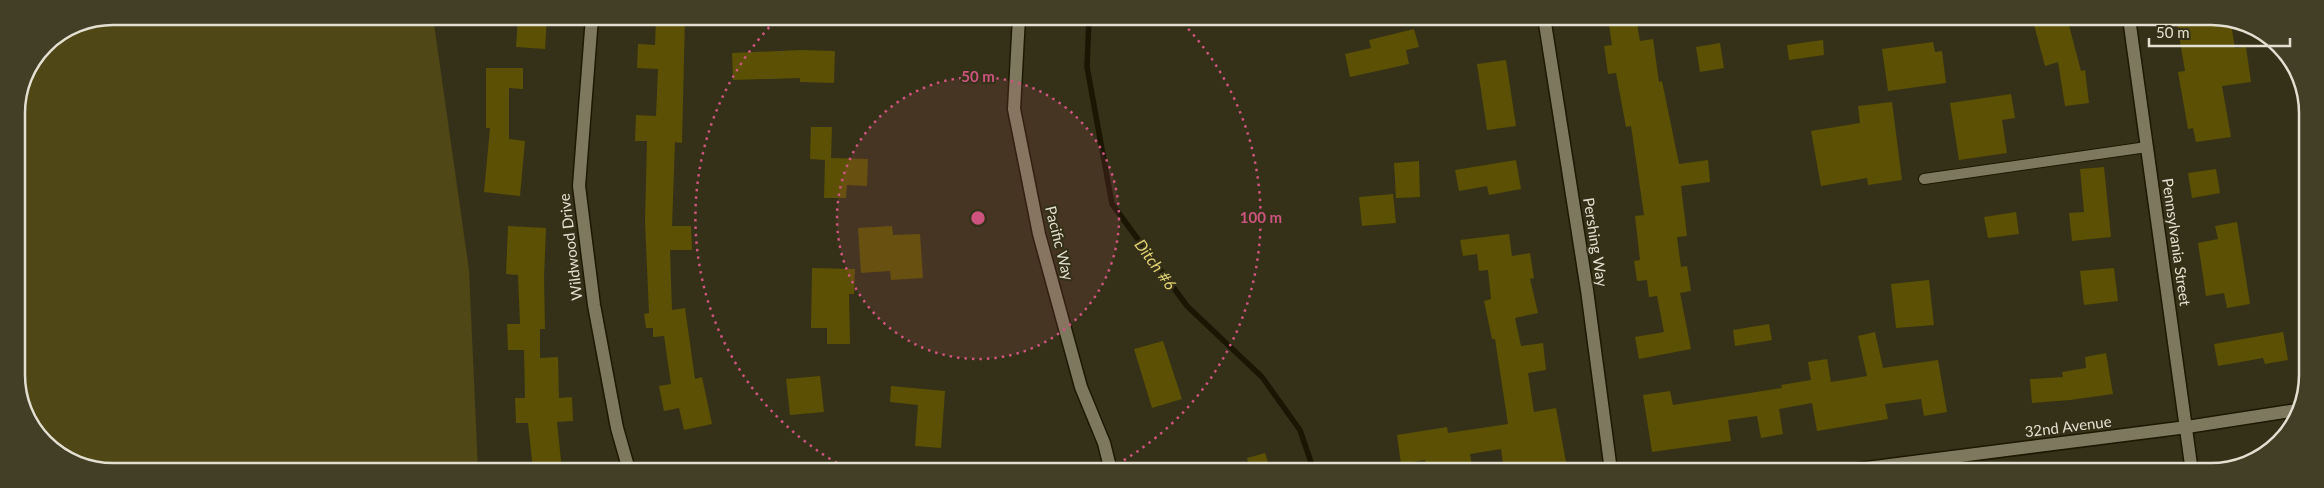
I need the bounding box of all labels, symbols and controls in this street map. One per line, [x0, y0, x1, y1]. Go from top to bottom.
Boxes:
scale bar [2149, 15, 2290, 47]
text: 50 m [2156, 23, 2190, 41]
text: 50 m [961, 67, 995, 85]
street label: Pennsylvania Street [2159, 177, 2195, 308]
street label: Wildwood Drive [554, 192, 585, 302]
street label: Pershing Way [1580, 196, 1612, 288]
street label: Pacific Way [1042, 204, 1078, 282]
text: 100 m [1240, 208, 1282, 226]
centre of rings [969, 209, 987, 227]
water label: Ditch #6 [1131, 235, 1181, 293]
street label: 32nd Avenue [2024, 412, 2112, 440]

